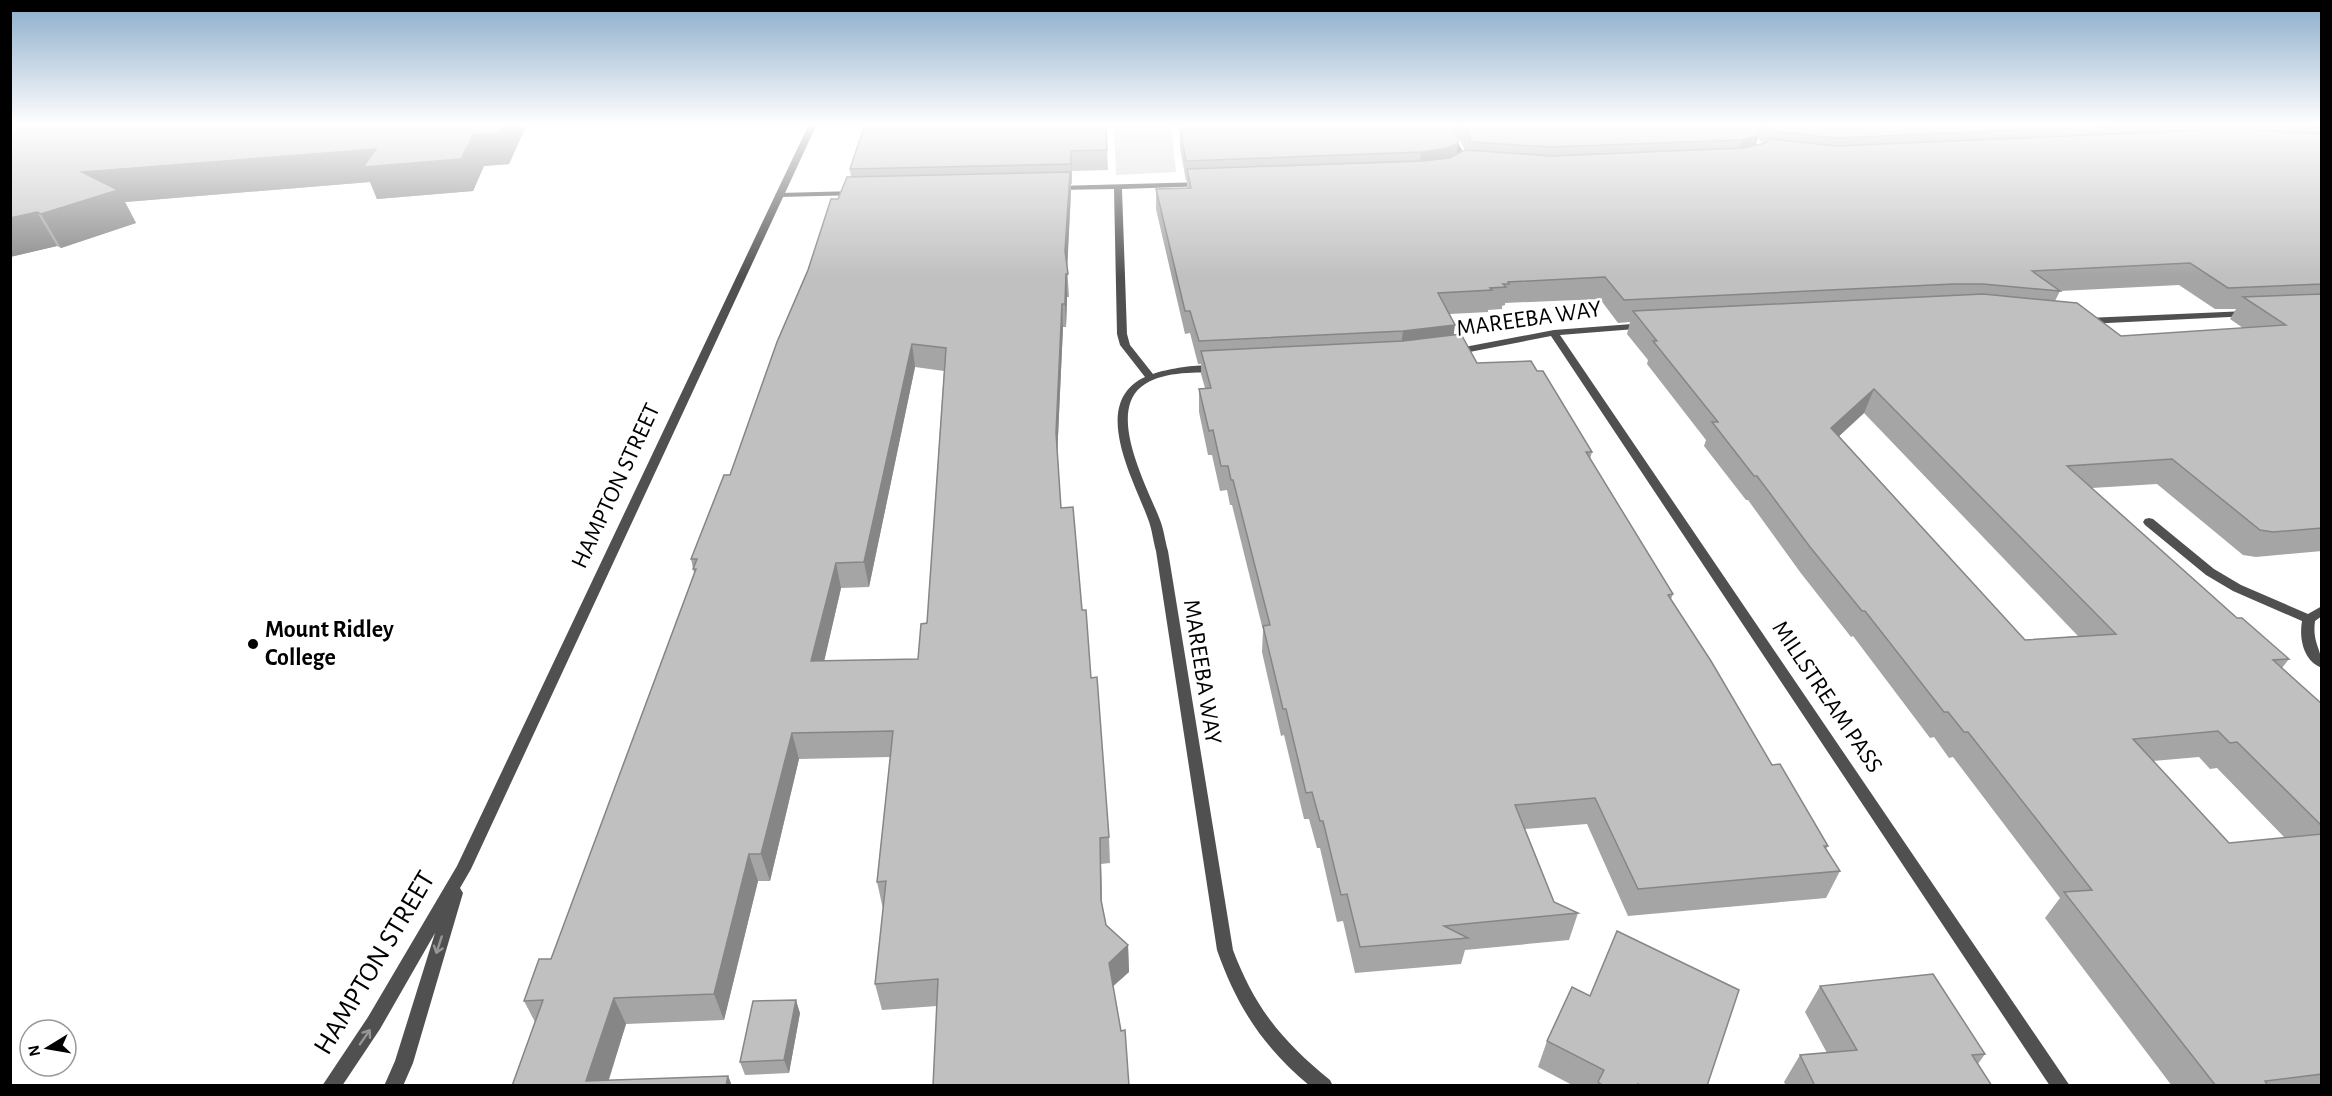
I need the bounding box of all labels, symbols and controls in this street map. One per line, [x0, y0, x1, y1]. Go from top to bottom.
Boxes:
street label: MAREEBA WAY [1455, 297, 1603, 341]
street label: HAMPTON STREET [567, 400, 665, 572]
street label: MAREEBA WAY [1179, 598, 1225, 746]
street label: MILLSTREAM PASS [1767, 617, 1887, 777]
place label: Mount Ridley College [265, 618, 394, 670]
marker: Mount Ridley College [246, 637, 260, 651]
street label: HAMPTON STREET [309, 866, 441, 1060]
one-way arrow [432, 935, 443, 954]
north arrow [18, 1018, 78, 1078]
one-way arrow [358, 1029, 371, 1046]
text: N [25, 1044, 43, 1058]

